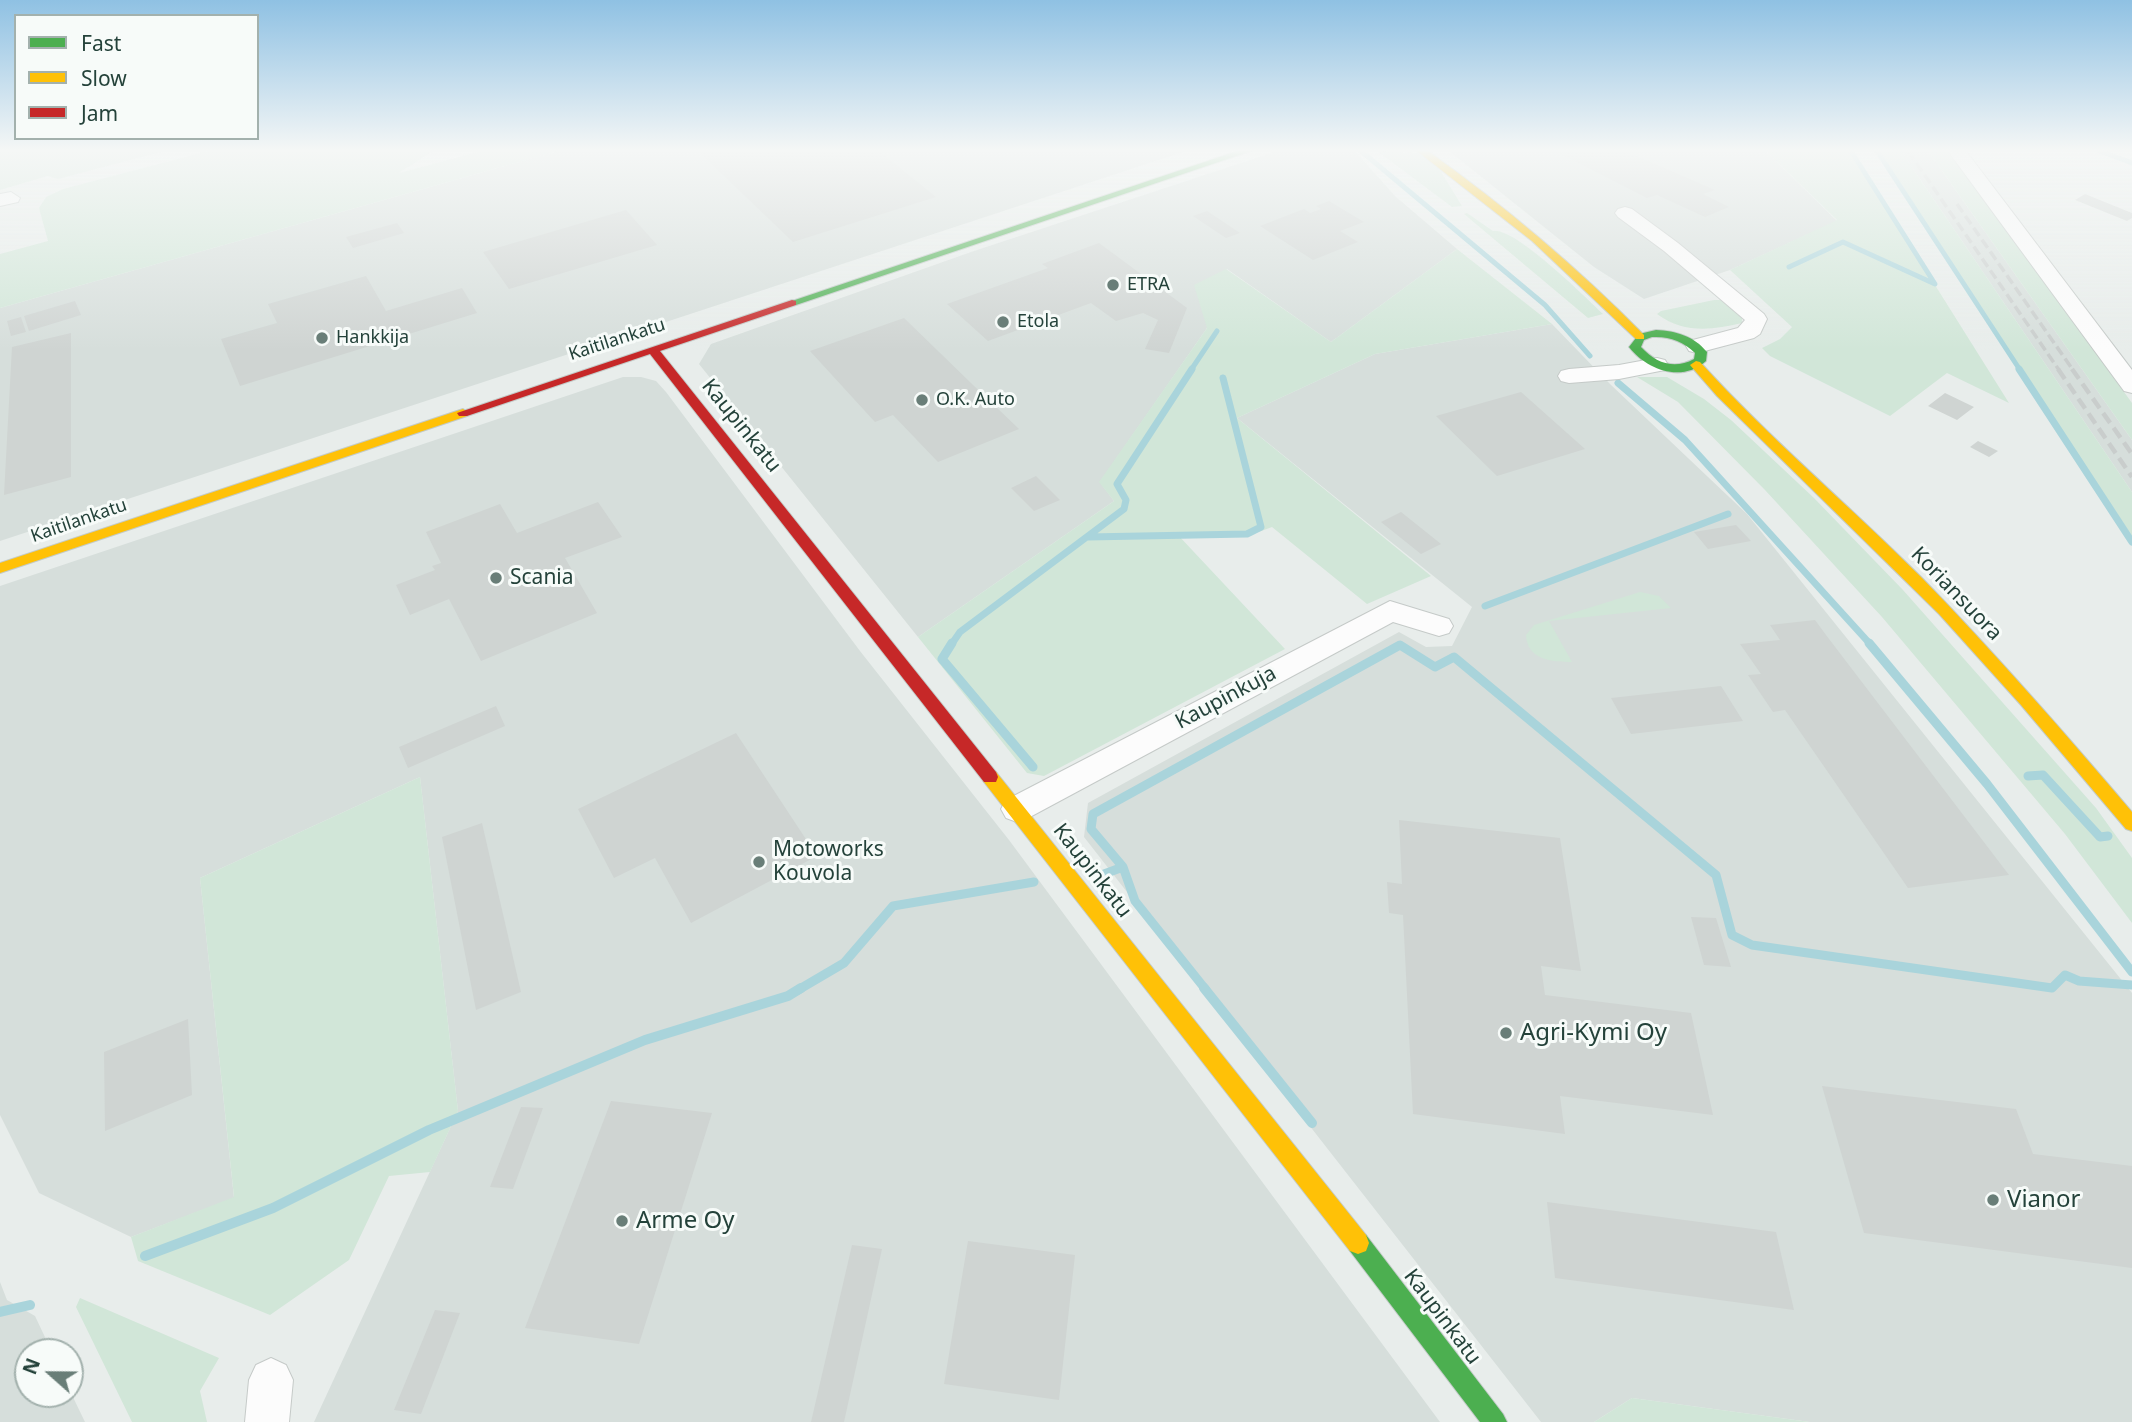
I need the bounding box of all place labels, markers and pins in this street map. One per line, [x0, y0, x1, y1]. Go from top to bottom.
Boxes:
place label: ETRA [1127, 274, 1170, 296]
marker: ETRA [1105, 277, 1121, 293]
place label: Etola [1017, 311, 1059, 333]
marker: Etola [995, 314, 1011, 330]
place label: Hankkija [336, 327, 409, 349]
marker: Hankkija [314, 330, 330, 346]
place label: O.K. Auto [936, 389, 1015, 411]
marker: O.K. Auto [914, 392, 930, 408]
place label: Scania [510, 565, 574, 591]
marker: Scania [488, 570, 504, 586]
place label: Motoworks Kouvola [773, 837, 884, 887]
marker: Motoworks Kouvola [751, 854, 767, 870]
place label: Agri-Kymi Oy [1520, 1019, 1667, 1047]
marker: Agri-Kymi Oy [1498, 1025, 1514, 1041]
place label: Vianor [2007, 1186, 2080, 1214]
marker: Vianor [1985, 1192, 2001, 1208]
place label: Arme Oy [636, 1207, 734, 1235]
marker: Arme Oy [614, 1213, 630, 1229]

